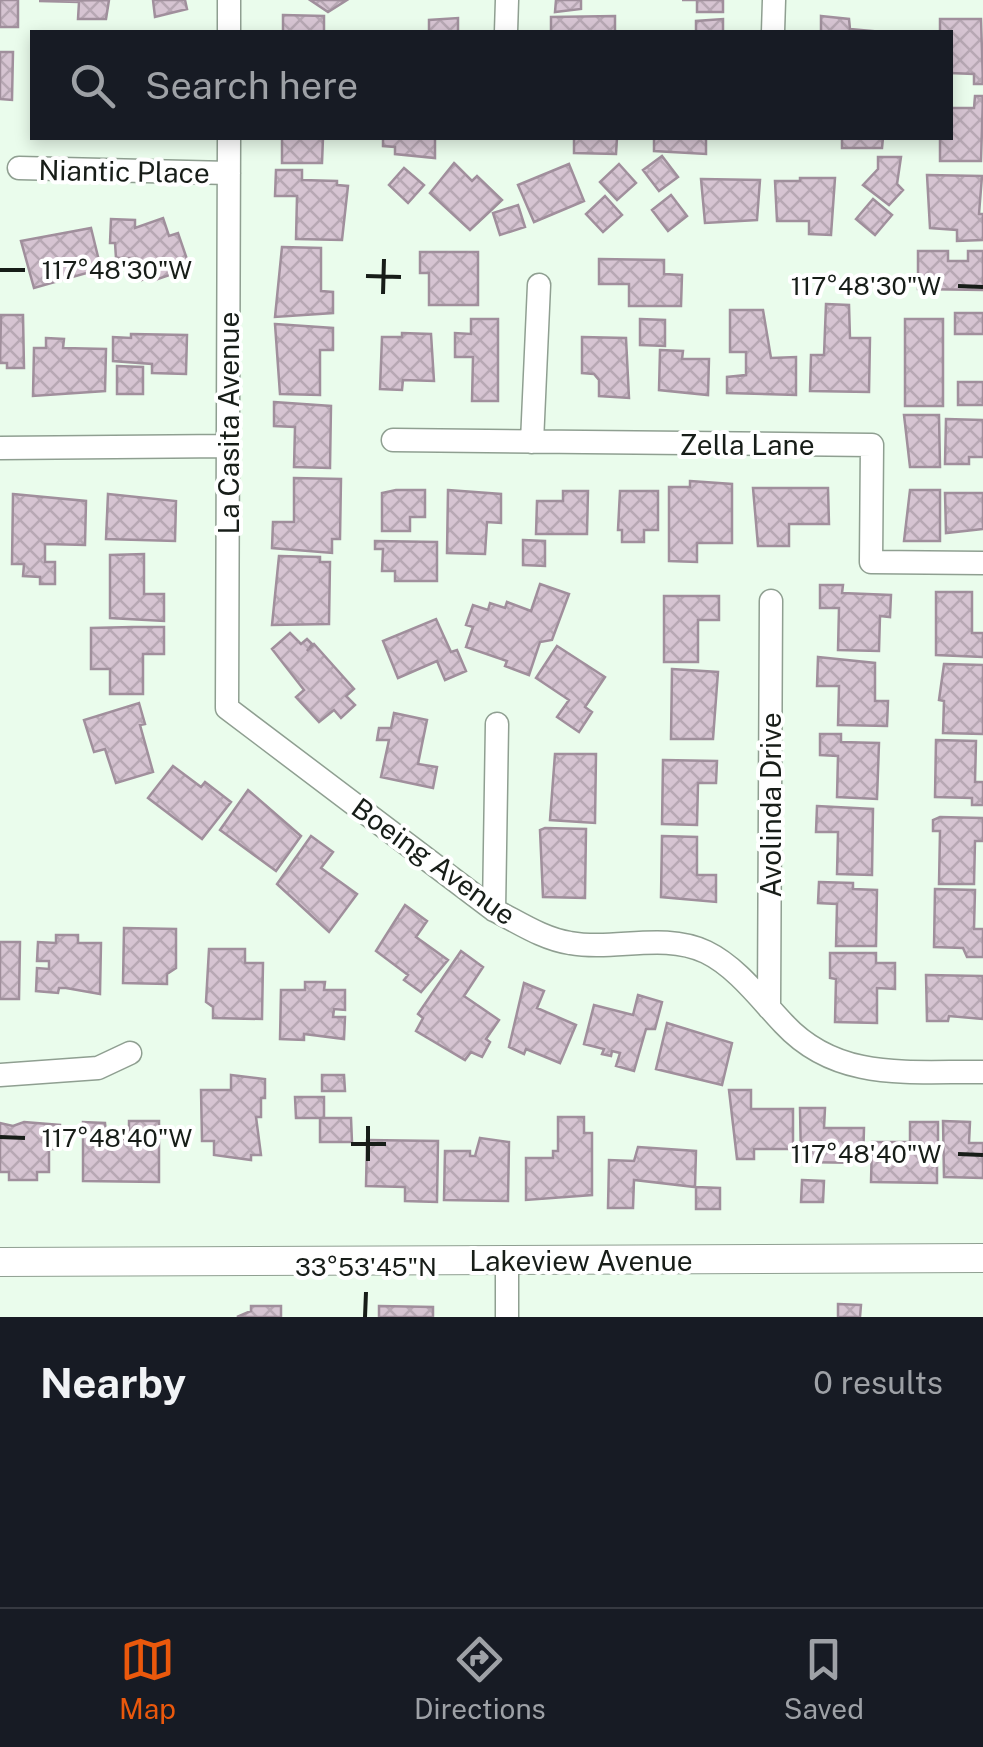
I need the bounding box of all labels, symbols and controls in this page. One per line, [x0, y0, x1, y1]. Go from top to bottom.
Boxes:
search box [30, 30, 953, 140]
icon: search [65, 58, 120, 113]
text: Search here [145, 63, 358, 108]
street label: Niantic Place [38, 153, 210, 189]
text: 117°48'30"W [42, 255, 192, 285]
text: 117°48'30"W [791, 271, 941, 301]
street label: La Casita Avenue [212, 312, 245, 534]
street label: Zella Lane [679, 428, 815, 461]
street label: Avolinda Drive [754, 712, 787, 898]
street label: Boeing Avenue [346, 791, 522, 931]
text: 117°48'40"W [42, 1123, 192, 1153]
text: 117°48'40"W [791, 1139, 941, 1169]
street label: Lakeview Avenue [469, 1244, 693, 1277]
text: 33°53'45"N [295, 1252, 437, 1282]
text: Nearby [40, 1358, 186, 1407]
text: 0 results [813, 1364, 943, 1401]
tab: Map [119, 1632, 176, 1725]
tab: Directions [414, 1632, 546, 1725]
tab: Saved [784, 1632, 864, 1725]

